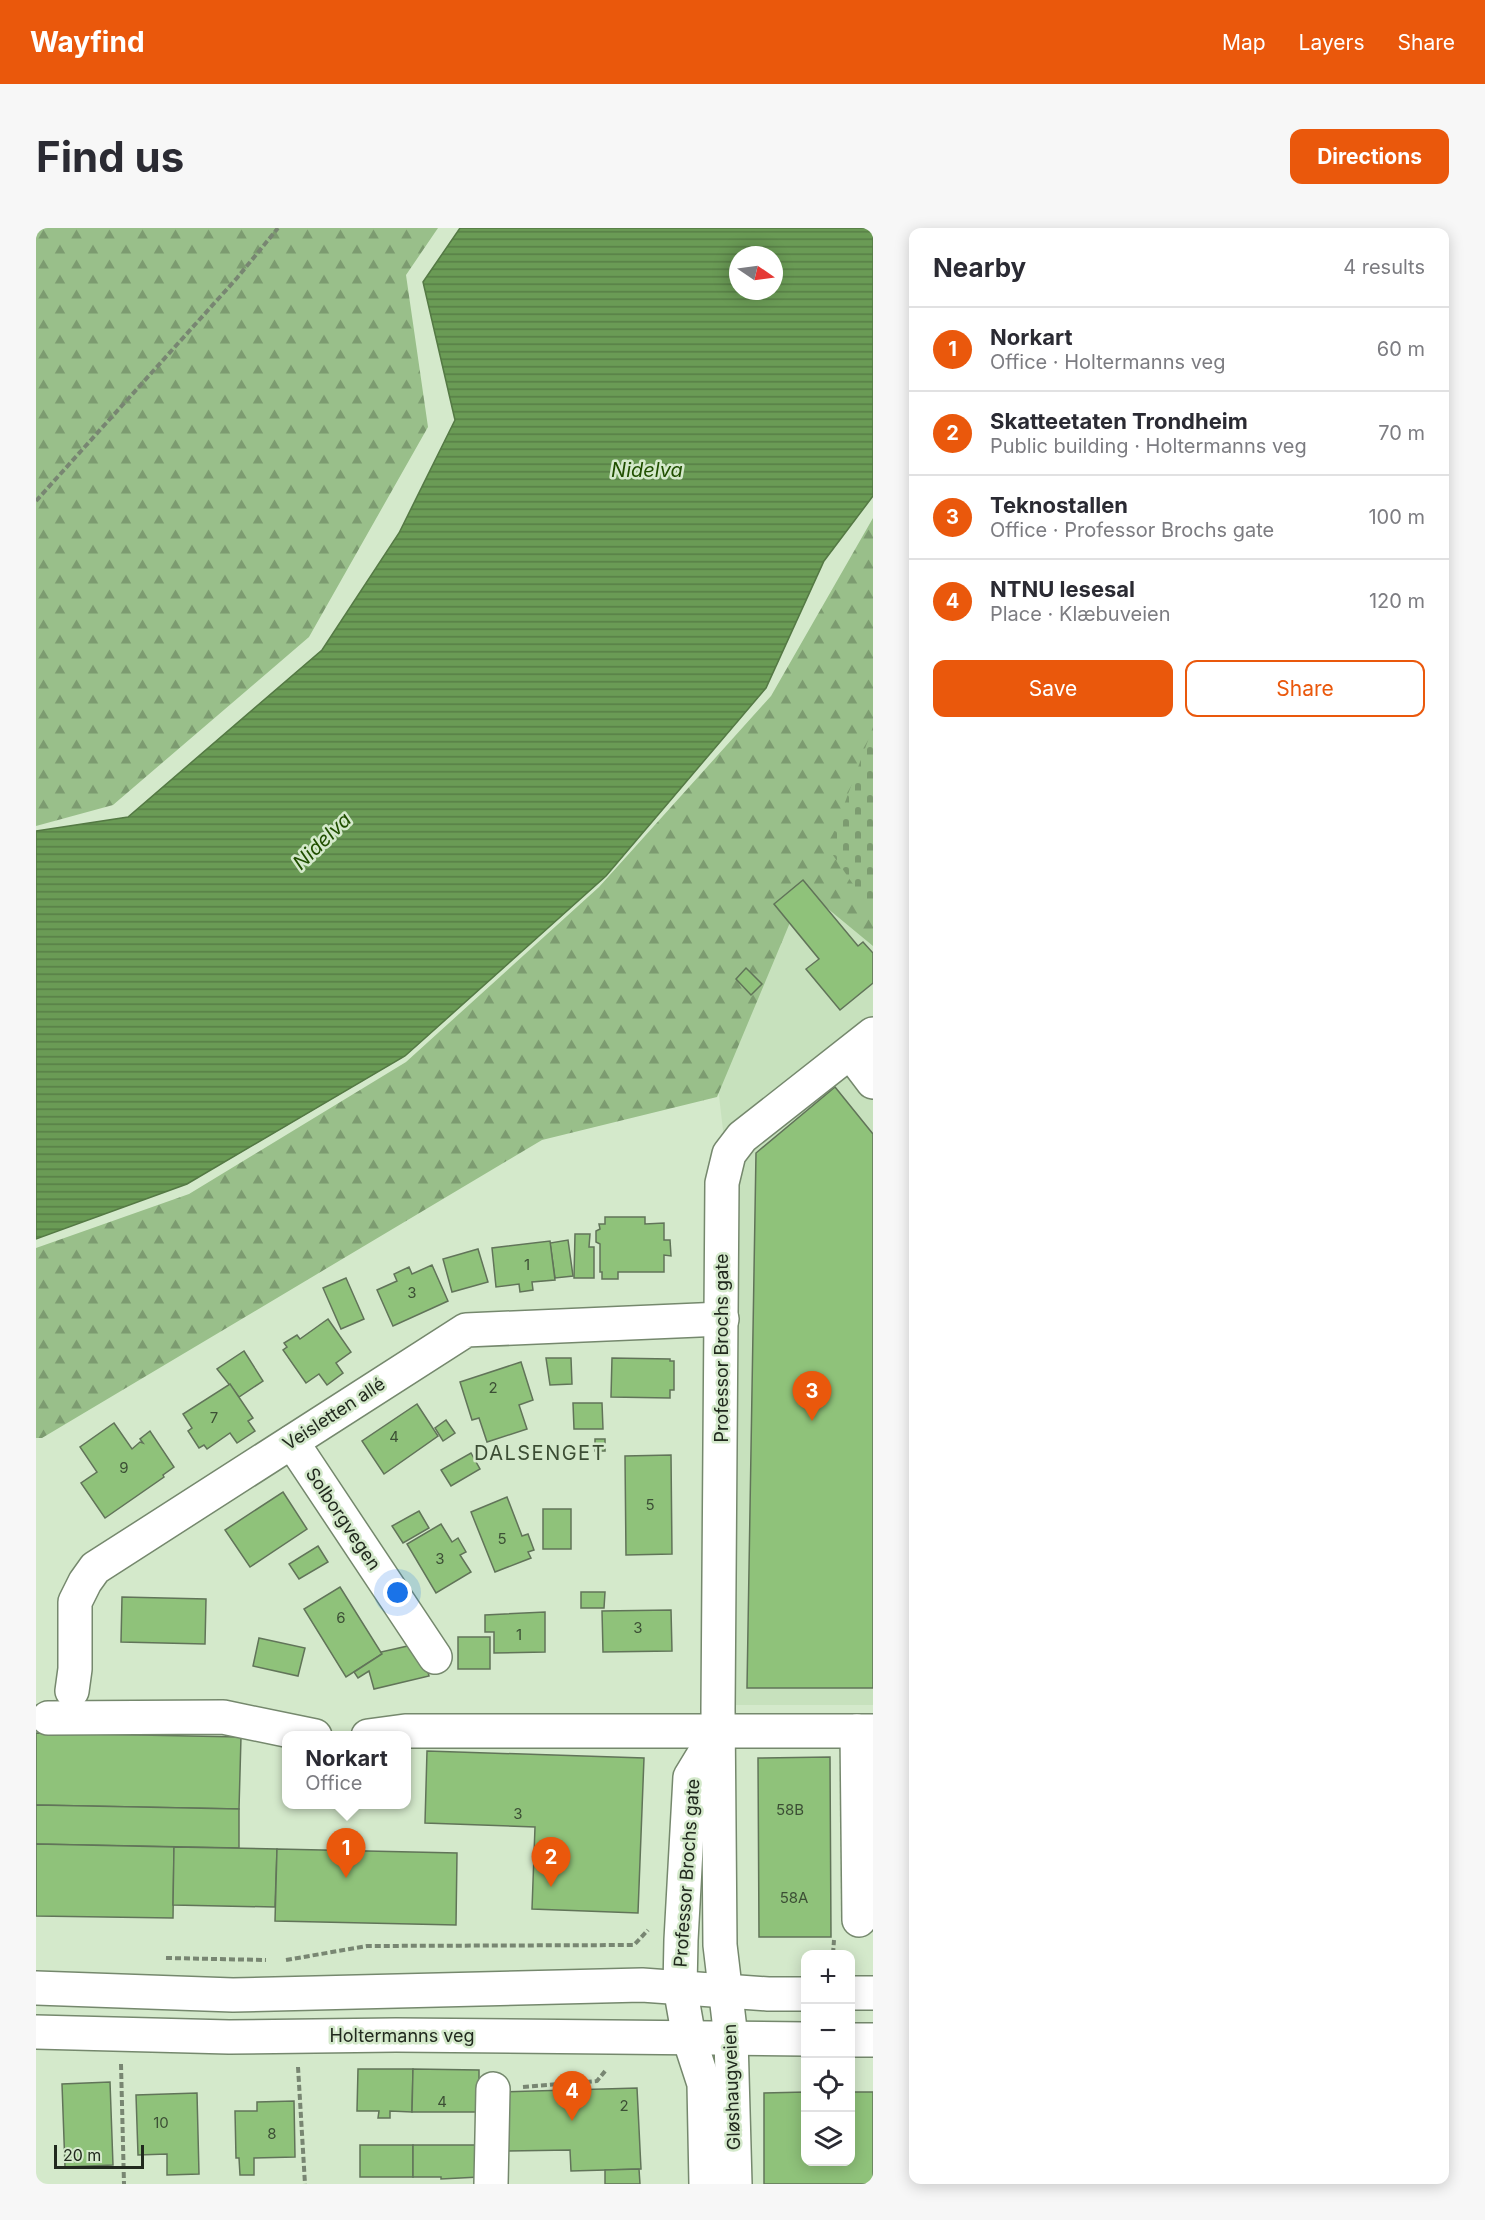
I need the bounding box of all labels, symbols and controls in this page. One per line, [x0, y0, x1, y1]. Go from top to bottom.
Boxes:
text: Wayfind [30, 25, 145, 59]
text: Map [1222, 30, 1266, 55]
text: Layers [1299, 30, 1365, 55]
text: Share [1398, 30, 1455, 55]
button: Directions [1290, 129, 1449, 184]
text: Find us [36, 131, 184, 182]
north arrow [729, 246, 783, 300]
text: Nearby [933, 252, 1026, 283]
text: 4 results [1343, 255, 1425, 279]
text: Norkart [990, 324, 1073, 350]
text: 1 [948, 337, 957, 361]
text: 60 m [1377, 337, 1425, 361]
text: Office · Holtermanns veg [990, 350, 1225, 374]
text: Skatteetaten Trondheim [990, 408, 1248, 434]
text: 2 [946, 421, 959, 445]
text: 70 m [1378, 421, 1425, 445]
text: Public building · Holtermanns veg [990, 434, 1307, 458]
water label: Nidelva [611, 458, 683, 482]
text: Teknostallen [990, 492, 1128, 518]
text: 3 [946, 505, 959, 529]
text: 100 m [1368, 505, 1425, 529]
text: Office · Professor Brochs gate [990, 518, 1274, 542]
text: NTNU lesesal [990, 576, 1135, 602]
text: 4 [946, 589, 959, 613]
text: 120 m [1369, 589, 1425, 613]
text: Place · Klæbuveien [990, 602, 1170, 626]
button: Save [933, 660, 1173, 717]
button: Share [1185, 660, 1425, 717]
water label: Nidelva [288, 807, 356, 875]
street label: Professor Brochs gate [711, 1254, 732, 1442]
house number: 1 [524, 1255, 530, 1274]
house number: 3 [407, 1283, 417, 1302]
pin: 3 [792, 1372, 832, 1421]
street label: Veisletten allé [279, 1373, 389, 1454]
house number: 2 [488, 1378, 498, 1397]
house number: 7 [210, 1408, 218, 1427]
house number: 4 [389, 1427, 399, 1446]
district label: DALSENGET [474, 1441, 606, 1465]
house number: 9 [119, 1458, 129, 1477]
street label: Solborgvegen [302, 1464, 385, 1574]
house number: 5 [645, 1495, 655, 1514]
house number: 5 [497, 1529, 507, 1548]
house number: 3 [435, 1549, 445, 1568]
your location [383, 1578, 412, 1607]
house number: 6 [336, 1608, 346, 1627]
house number: 3 [633, 1618, 643, 1637]
house number: 1 [516, 1625, 522, 1644]
popup [282, 1731, 411, 1809]
text: Norkart [305, 1745, 388, 1771]
text: Office [305, 1771, 362, 1795]
street label: Professor Brochs gate [669, 1778, 704, 1968]
house number: 58B [776, 1800, 804, 1819]
house number: 3 [513, 1804, 523, 1823]
pin: 1 [326, 1828, 366, 1878]
pin: 2 [532, 1838, 570, 1887]
house number: 58A [780, 1888, 808, 1907]
map controls [801, 1950, 855, 2166]
button: + [801, 1950, 855, 2004]
button: − [801, 2004, 855, 2058]
street label: Gløshaugveien [719, 2024, 744, 2150]
street label: Holtermanns veg [329, 2025, 475, 2046]
button: locate [801, 2058, 855, 2112]
pin: 4 [552, 2072, 592, 2121]
house number: 4 [437, 2092, 447, 2111]
house number: 2 [619, 2096, 629, 2115]
button: layers [801, 2112, 855, 2166]
house number: 10 [153, 2113, 169, 2132]
house number: 8 [267, 2124, 277, 2143]
scale bar [54, 2142, 144, 2170]
text: 20 m [63, 2145, 101, 2165]

